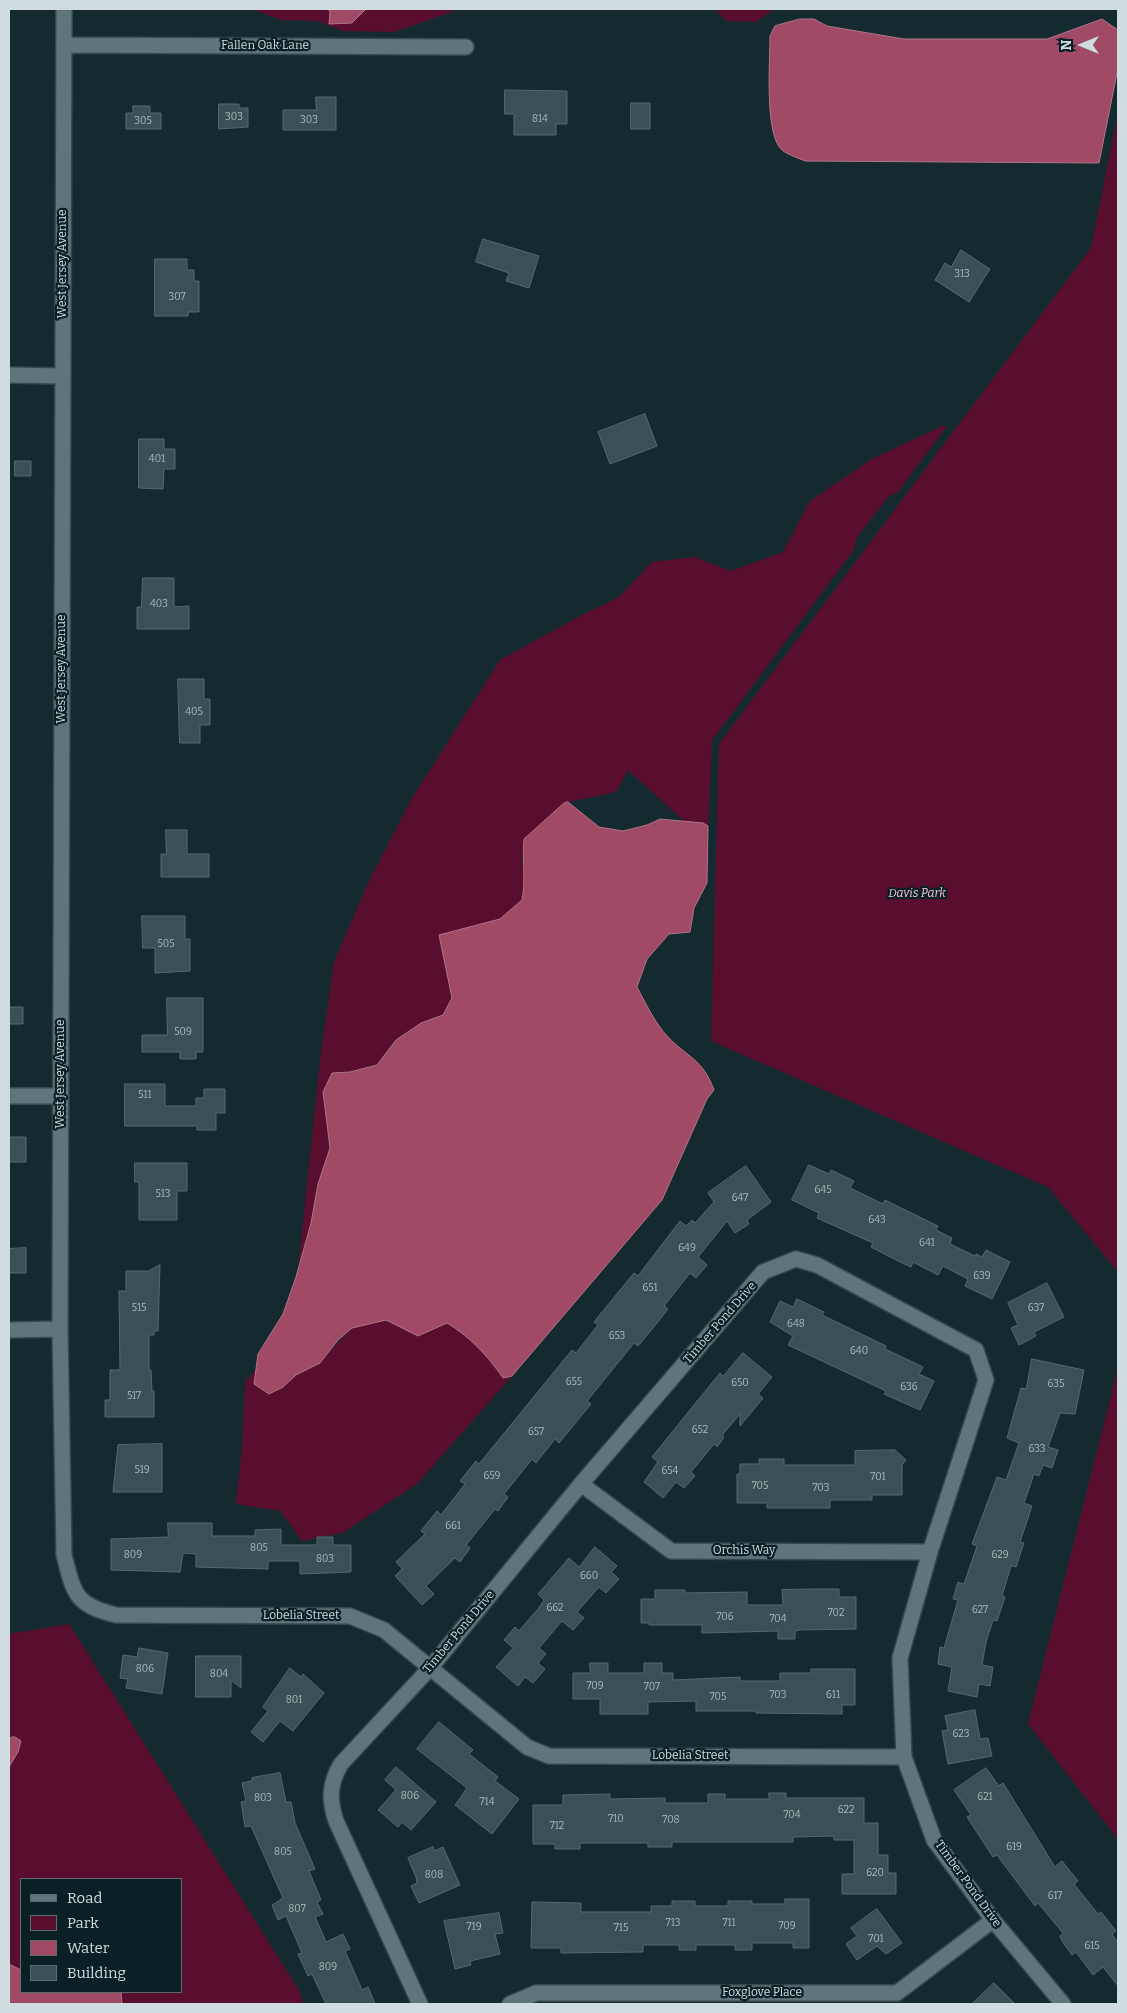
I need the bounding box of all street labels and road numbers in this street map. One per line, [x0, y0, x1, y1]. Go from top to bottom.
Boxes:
street label: Fallen Oak Lane [221, 39, 309, 53]
street label: West Jersey Avenue [56, 210, 70, 318]
street label: West Jersey Avenue [55, 615, 69, 723]
street label: West Jersey Avenue [54, 1020, 68, 1128]
street label: Timber Pond Drive [681, 1279, 759, 1367]
street label: Orchis Way [713, 1544, 775, 1558]
street label: Timber Pond Drive [420, 1588, 498, 1676]
street label: Lobelia Street [263, 1609, 339, 1623]
street label: Lobelia Street [652, 1749, 728, 1763]
street label: Timber Pond Drive [932, 1838, 1004, 1930]
street label: Foxglove Place [722, 1986, 802, 2000]

